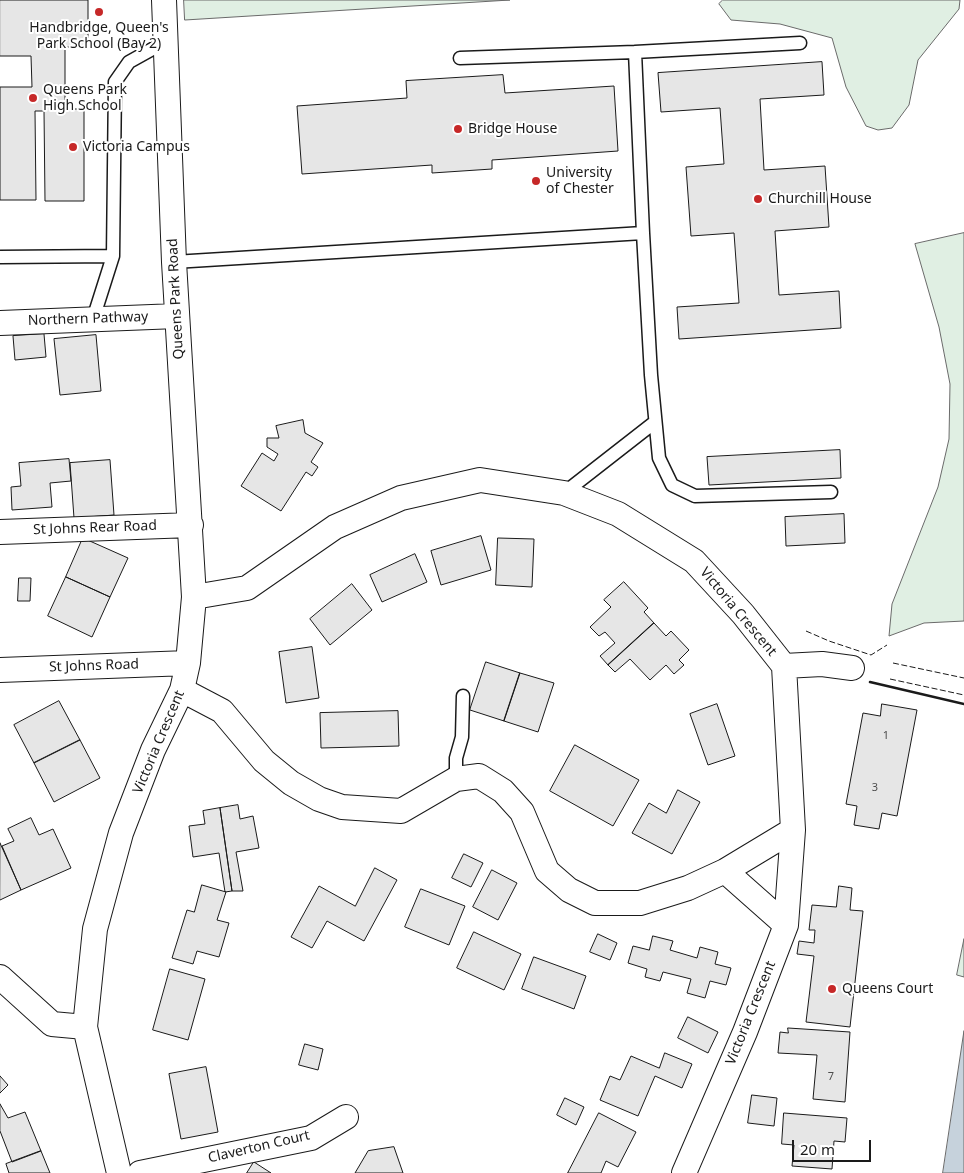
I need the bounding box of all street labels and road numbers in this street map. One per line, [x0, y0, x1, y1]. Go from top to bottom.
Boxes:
street label: Queens Park Road [164, 238, 188, 360]
street label: Northern Pathway [27, 309, 149, 329]
street label: St Johns Rear Road [33, 517, 157, 539]
street label: Victoria Crescent [696, 564, 780, 660]
street label: St Johns Road [49, 656, 139, 676]
street label: Victoria Crescent [130, 688, 188, 796]
street label: Victoria Crescent [723, 959, 779, 1067]
street label: Claverton Court [207, 1127, 311, 1167]

